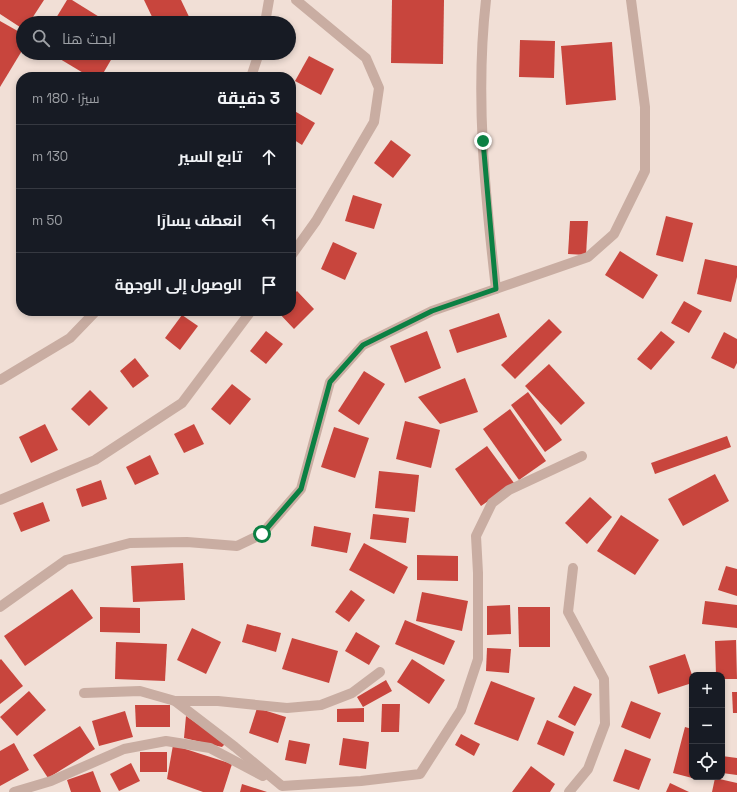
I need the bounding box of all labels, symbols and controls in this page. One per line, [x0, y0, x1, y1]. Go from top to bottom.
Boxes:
search box [16, 16, 296, 60]
icon: search [30, 27, 52, 49]
text: ابحث هنا [62, 29, 116, 48]
text: 3 دقيقة [217, 87, 280, 109]
text: سيرًا · 180 m [32, 90, 100, 107]
route end [474, 132, 492, 150]
icon: ahead [258, 146, 280, 168]
text: تابع السير [179, 147, 242, 166]
text: 130 m [32, 148, 68, 165]
icon: left [258, 210, 280, 232]
text: انعطف يسارًا [156, 211, 242, 230]
text: 50 m [32, 212, 63, 229]
icon: arrive [258, 274, 280, 296]
text: الوصول إلى الوجهة [115, 275, 242, 294]
route start [253, 525, 271, 543]
map controls [689, 672, 725, 780]
button: + [689, 672, 725, 708]
button: − [689, 708, 725, 744]
button: locate [689, 744, 725, 780]

